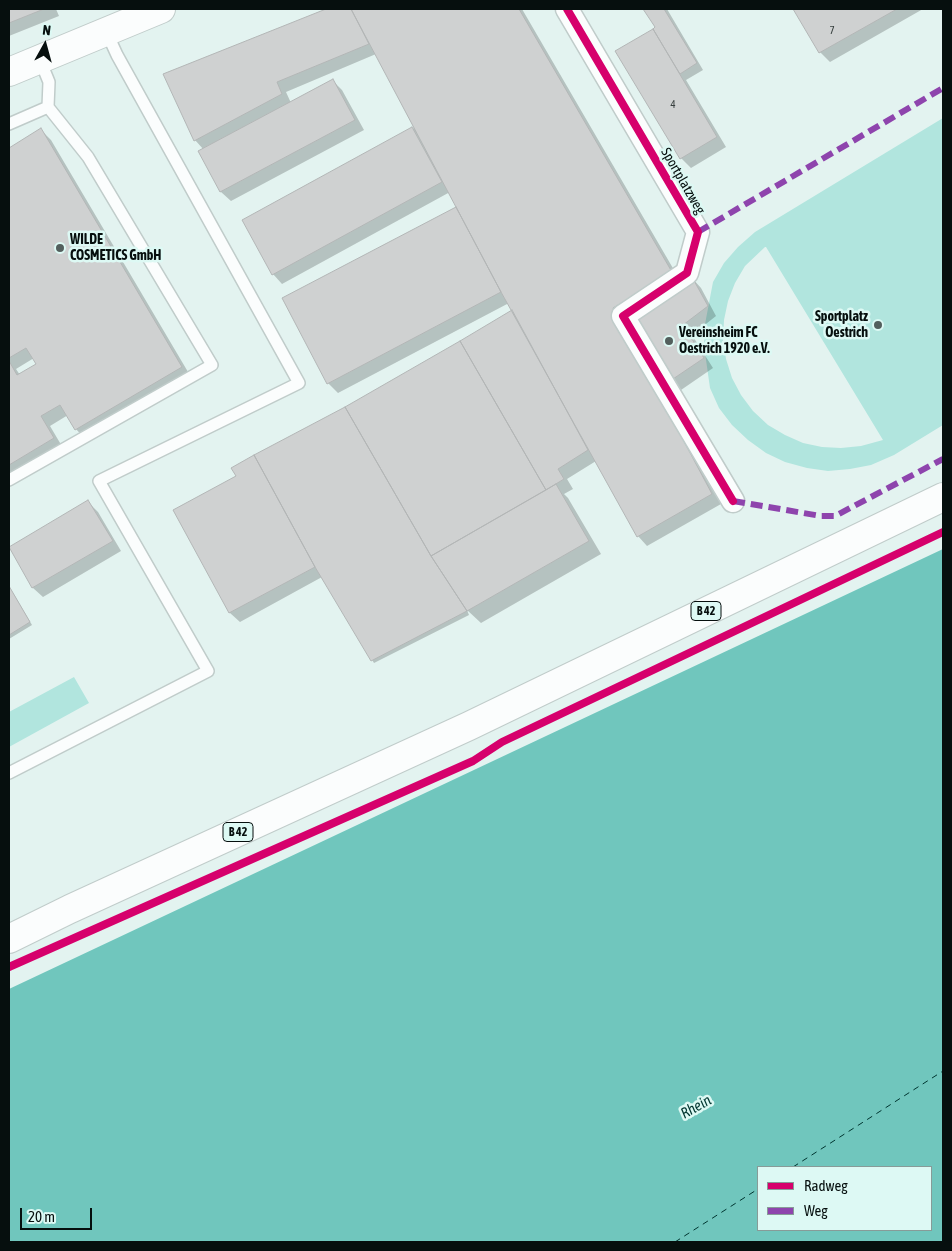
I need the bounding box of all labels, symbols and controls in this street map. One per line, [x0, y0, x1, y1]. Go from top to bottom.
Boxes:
north arrow [20, 20, 70, 70]
text: N [42, 22, 52, 39]
house number: 7 [829, 24, 835, 38]
house number: 4 [670, 98, 676, 112]
street label: Sportplatzweg [657, 145, 709, 217]
place label: WILDE COSMETICS GmbH [70, 232, 162, 264]
marker: WILDE COSMETICS GmbH [54, 242, 66, 254]
place label: Sportplatz Oestrich [815, 309, 868, 342]
marker: Sportplatz Oestrich [872, 319, 884, 331]
place label: Vereinsheim FC Oestrich 1920 e.V. [679, 325, 770, 358]
marker: Vereinsheim FC Oestrich 1920 e.V. [663, 335, 675, 347]
road number: B 42 [691, 602, 721, 620]
road number: B 42 [223, 822, 253, 842]
water label: Rhein [678, 1091, 714, 1123]
legend [757, 1166, 932, 1231]
text: Radweg [804, 1177, 848, 1194]
scale bar [22, 1198, 95, 1230]
text: Weg [804, 1202, 828, 1219]
text: 20 m [28, 1208, 55, 1225]

